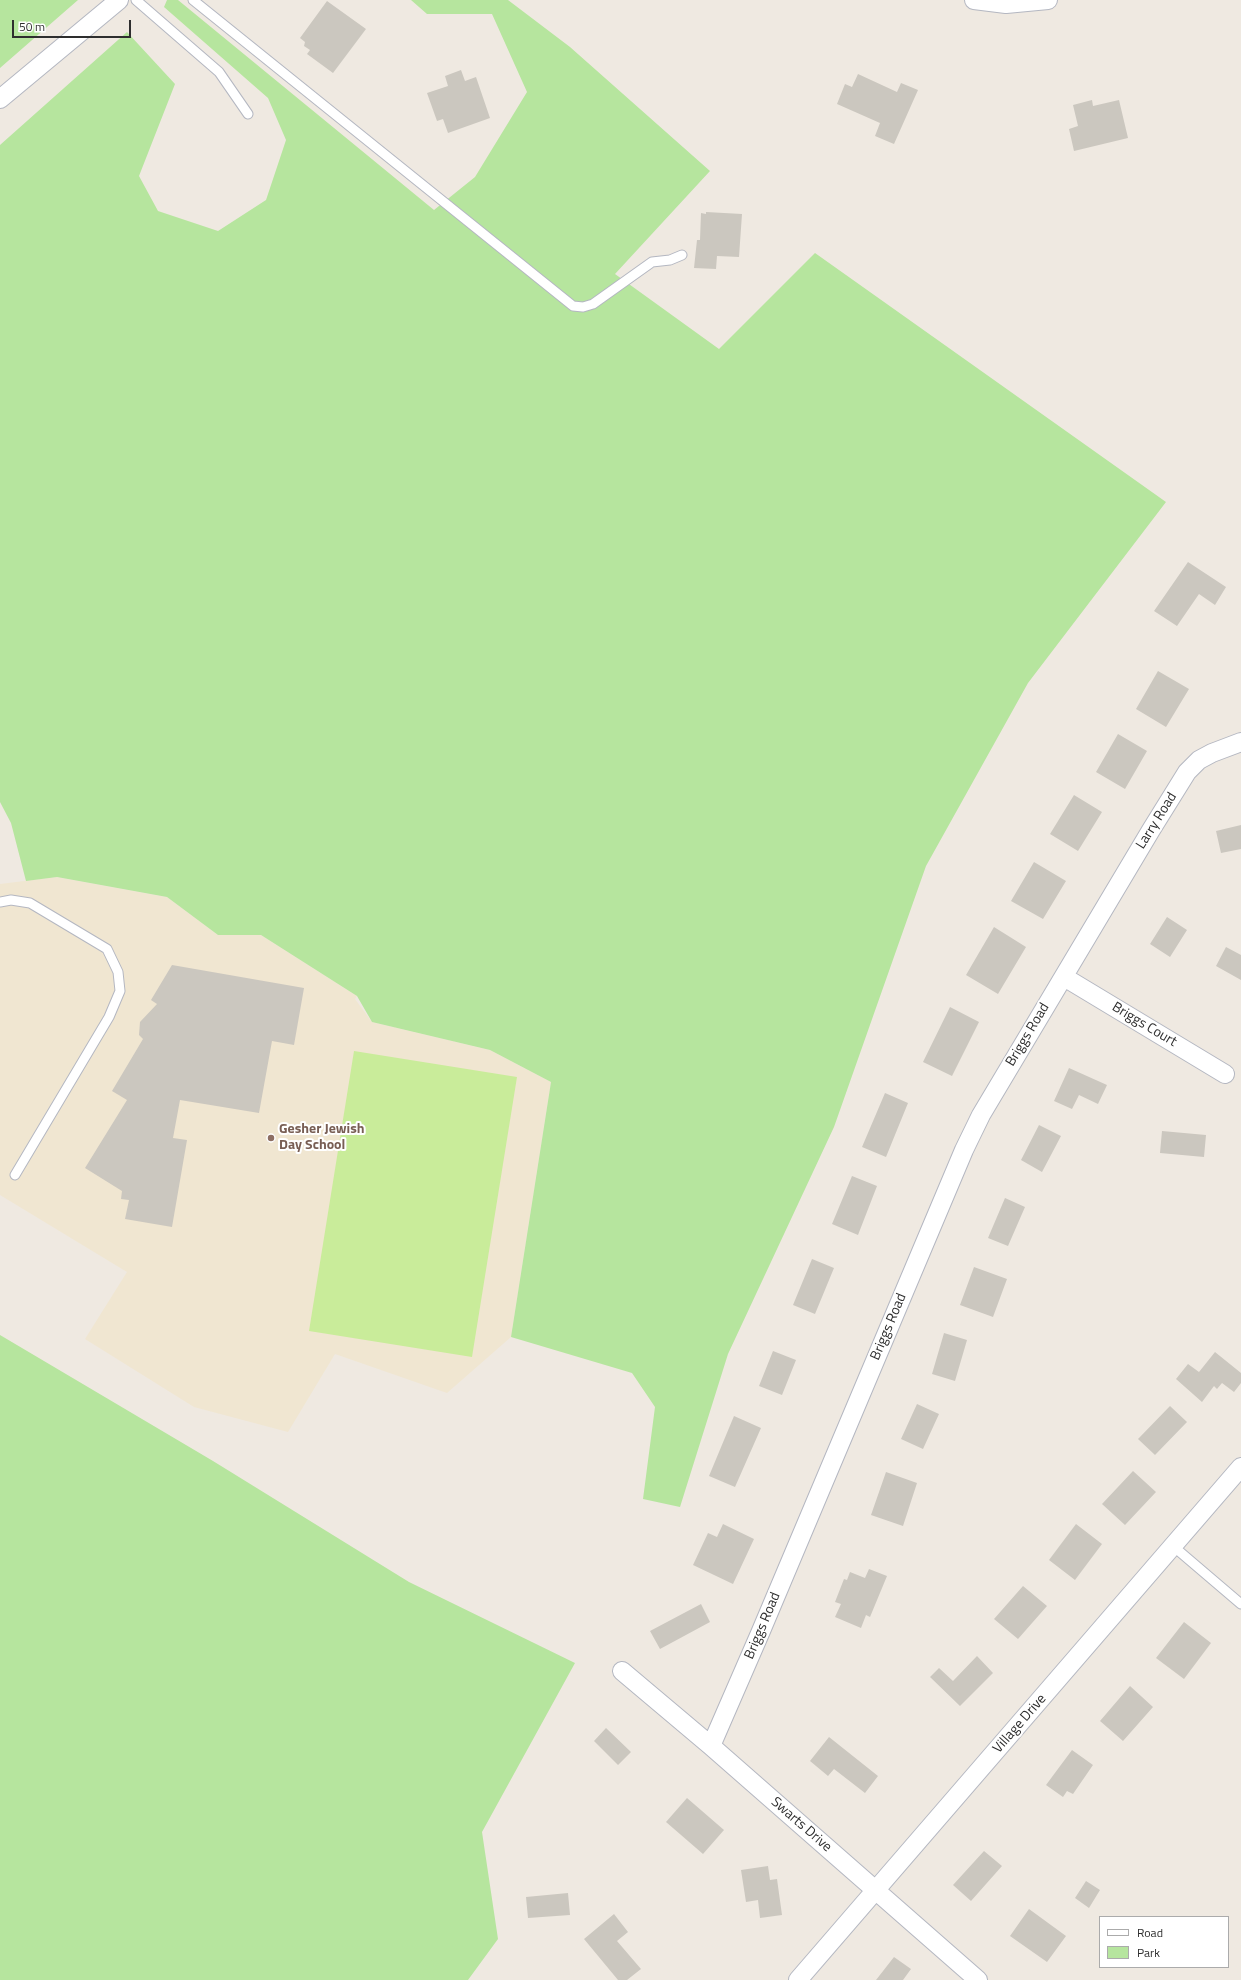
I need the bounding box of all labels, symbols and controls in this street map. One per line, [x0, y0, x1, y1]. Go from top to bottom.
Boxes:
scale bar [14, 12, 133, 38]
text: 50 m [19, 17, 45, 36]
street label: Larry Road [1133, 790, 1181, 852]
street label: Briggs Court [1109, 999, 1179, 1051]
street label: Briggs Road [1003, 1000, 1053, 1070]
place label: Gesher Jewish Day School [279, 1122, 365, 1154]
marker: Gesher Jewish Day School [266, 1133, 276, 1143]
street label: Briggs Road [867, 1291, 911, 1363]
street label: Briggs Road [741, 1590, 785, 1662]
street label: Village Drive [990, 1691, 1050, 1757]
street label: Swarts Drive [767, 1794, 835, 1856]
legend [1099, 1916, 1229, 1968]
text: Road [1137, 1923, 1163, 1942]
text: Park [1137, 1943, 1160, 1962]

